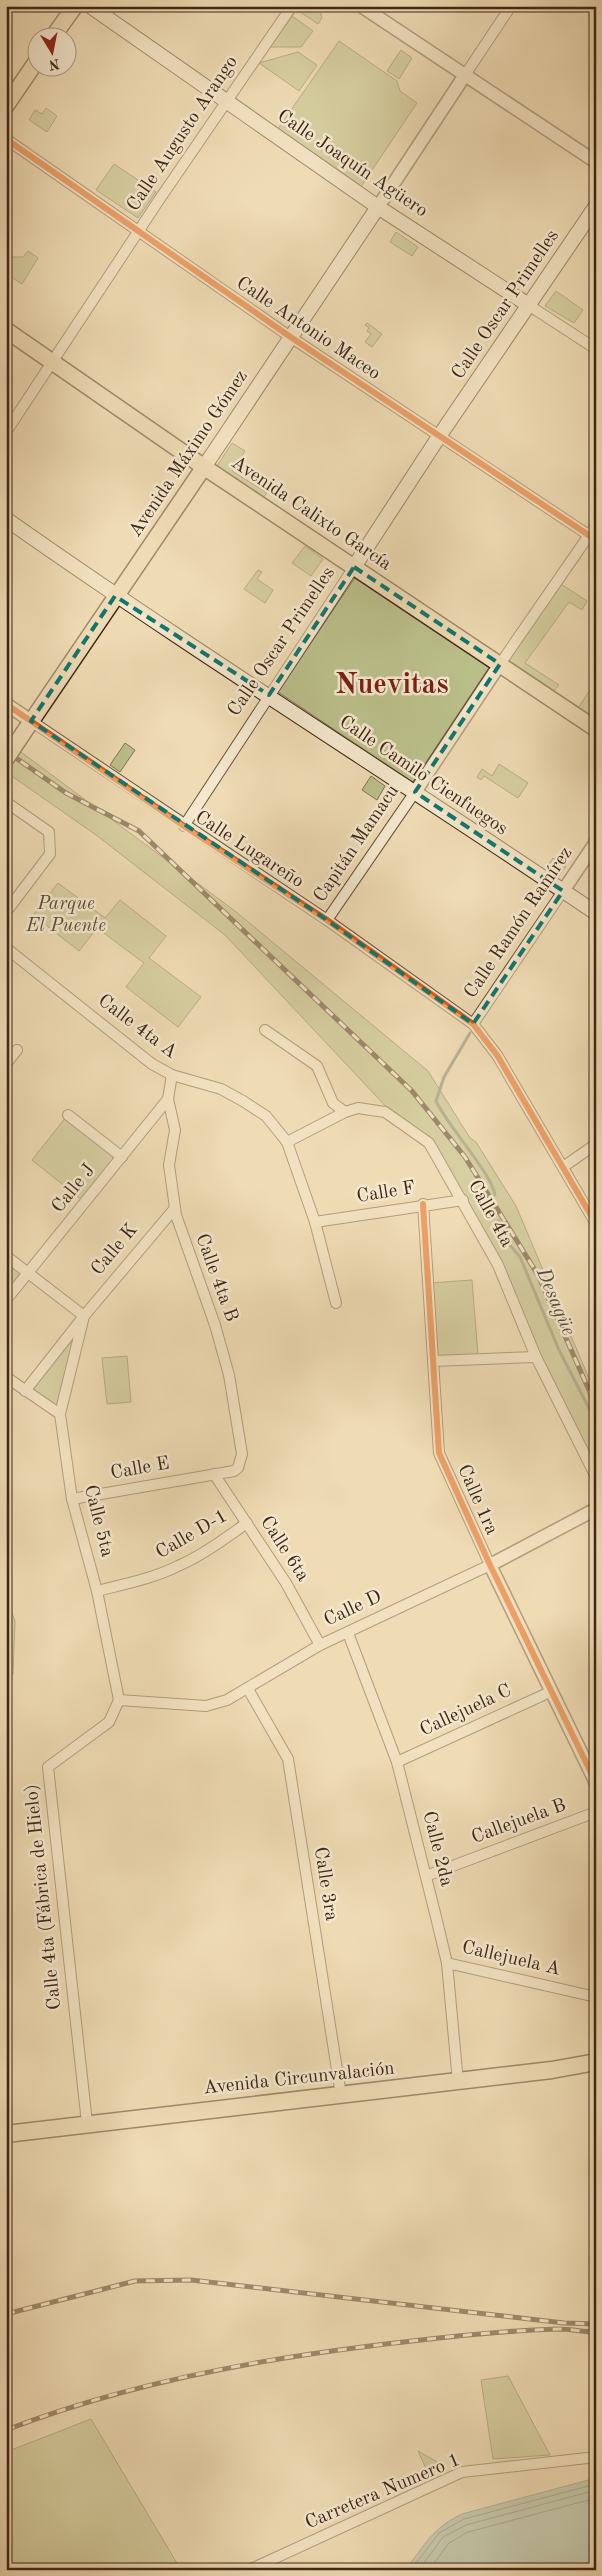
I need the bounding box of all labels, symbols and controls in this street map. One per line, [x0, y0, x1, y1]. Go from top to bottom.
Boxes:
north arrow [28, 28, 78, 78]
street label: Calle Augusto Arango [124, 53, 242, 215]
text: N [47, 56, 61, 72]
street label: Calle Joaquín Agüero [273, 107, 431, 221]
street label: Calle Oscar Primelles [449, 227, 563, 383]
street label: Calle Antonio Maceo [233, 274, 383, 384]
street label: Avenida Máximo Gómez [126, 367, 252, 541]
street label: Avenida Calixto García [228, 453, 395, 575]
street label: Calle Oscar Primelles [225, 564, 339, 720]
district label: Nuevitas [335, 671, 449, 700]
street label: Calle Camilo Cienfuegos [335, 713, 511, 839]
street label: Capitán Mamacu [311, 782, 403, 906]
street label: Calle Lugareño [191, 808, 307, 892]
street label: Calle Ramón Ramírez [461, 844, 577, 1002]
park label: Parque El Puente [25, 895, 106, 936]
street label: Calle 4ta A [94, 991, 180, 1063]
street label: Calle J [49, 1161, 99, 1217]
street label: Calle 4ta [464, 1177, 516, 1251]
street label: Calle F [355, 1179, 417, 1207]
street label: Calle K [88, 1221, 142, 1279]
street label: Calle 4ta B [191, 1232, 241, 1324]
water label: Desagüe [531, 1264, 578, 1339]
street label: Calle E [109, 1454, 171, 1484]
street label: Calle 1ra [453, 1462, 501, 1539]
street label: Calle 5ta [80, 1483, 116, 1560]
street label: Calle D-1 [153, 1507, 231, 1563]
street label: Calle 6ta [256, 1513, 312, 1586]
street label: Calle D [321, 1587, 385, 1631]
street label: Callejuela C [417, 1682, 515, 1740]
street label: Calle 4ta (Fábrica de Hielo) [22, 1783, 65, 2011]
street label: Callejuela B [469, 1796, 569, 1848]
street label: Calle 2da [418, 1809, 456, 1889]
street label: Calle 3ra [310, 1846, 340, 1923]
street label: Callejuela A [460, 1938, 563, 1980]
street label: Avenida Circunvalación [203, 2060, 395, 2098]
street label: Carretera Numero 1 [303, 2451, 463, 2533]

